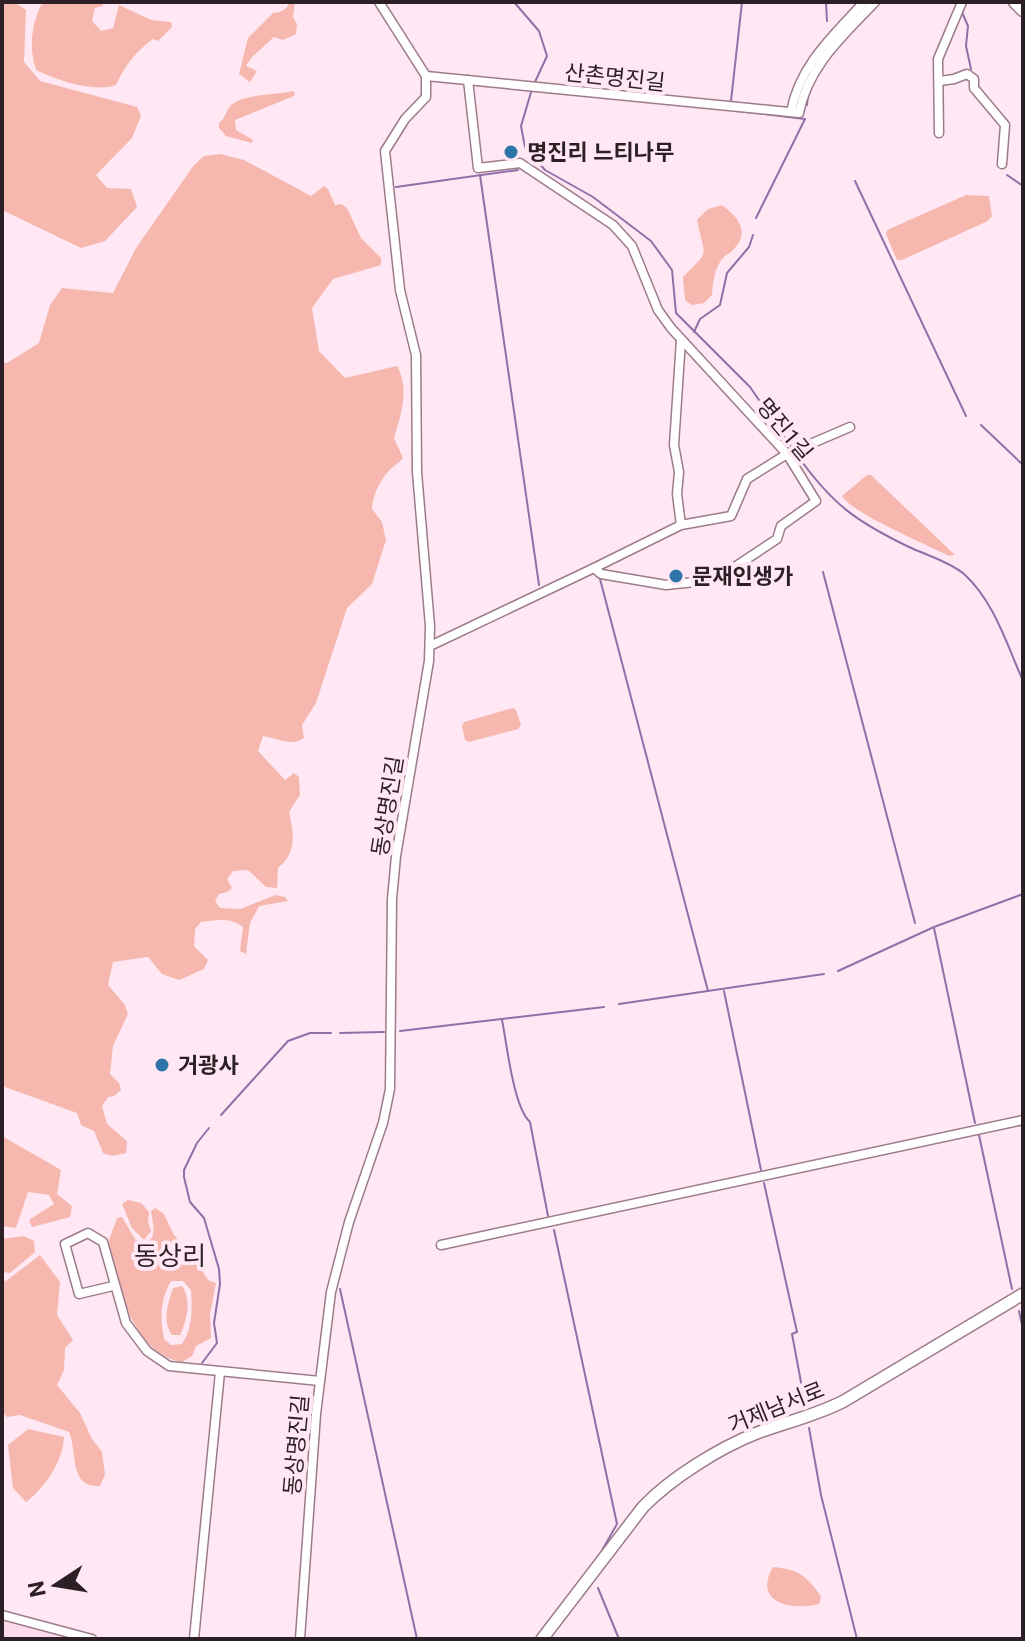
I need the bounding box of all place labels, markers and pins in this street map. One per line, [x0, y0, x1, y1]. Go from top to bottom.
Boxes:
place label: 명진리 느티나무 [527, 140, 674, 165]
marker: 명진리 느티나무 [502, 143, 520, 161]
place label: 문재인생가 [692, 564, 793, 589]
marker: 문재인생가 [667, 567, 685, 585]
place label: 거광사 [178, 1053, 239, 1078]
marker: 거광사 [153, 1056, 171, 1074]

